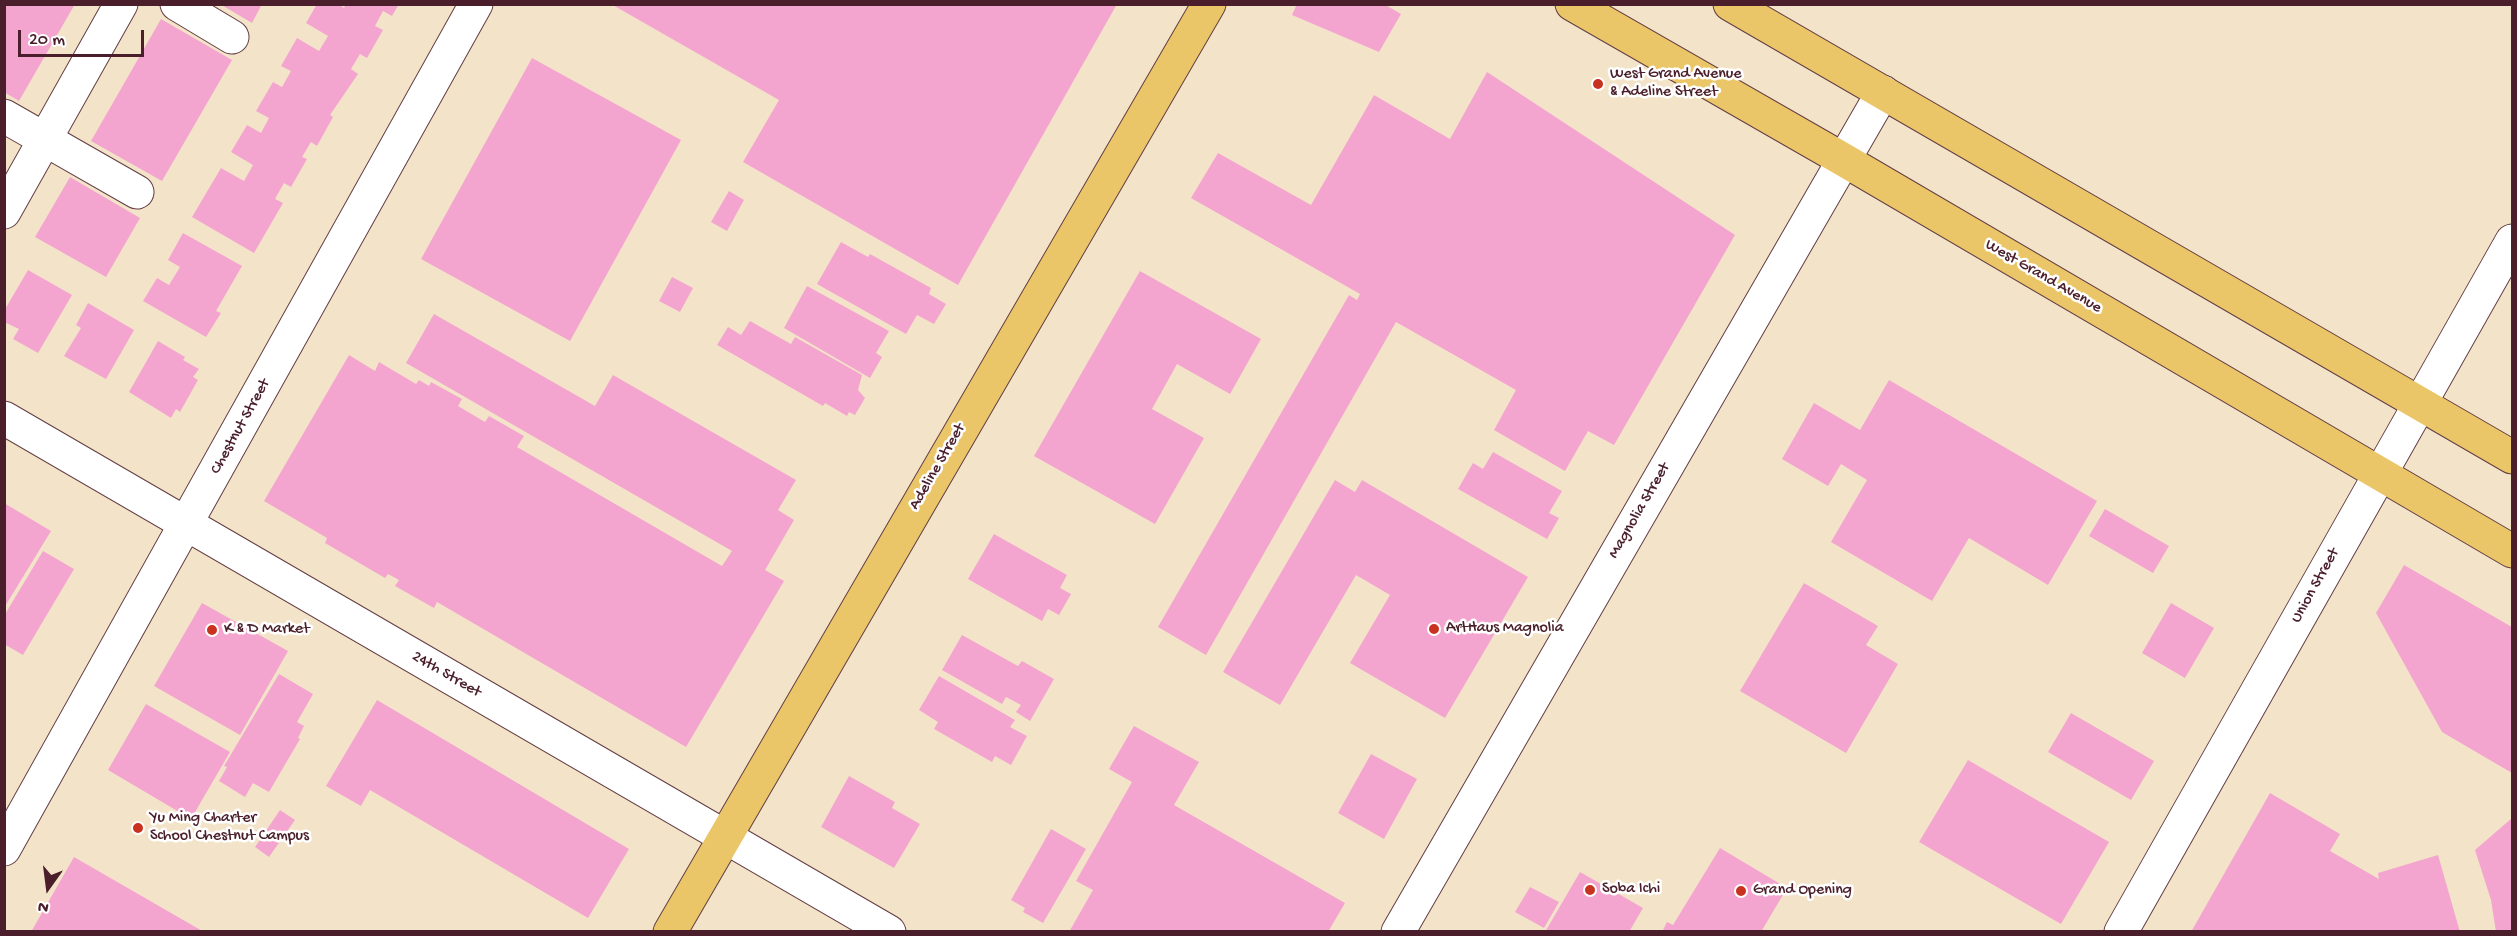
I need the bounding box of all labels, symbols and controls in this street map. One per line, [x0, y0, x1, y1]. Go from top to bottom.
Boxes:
scale bar [21, 18, 147, 56]
text: 20 m [29, 30, 65, 51]
place label: West Grand Avenue & Adeline Street [1610, 65, 1742, 103]
marker: West Grand Avenue & Adeline Street [1591, 77, 1605, 91]
street label: West Grand Avenue [1981, 236, 2105, 318]
street label: Chestnut Street [207, 376, 275, 478]
street label: Adeline Street [906, 420, 970, 514]
street label: Magnolia Street [1605, 460, 1675, 562]
street label: Union Street [2288, 545, 2344, 627]
place label: ArtHaus Magnolia [1446, 619, 1564, 639]
place label: K & D Market [224, 620, 310, 640]
marker: ArtHaus Magnolia [1427, 622, 1441, 636]
marker: K & D Market [205, 623, 219, 637]
street label: 24th Street [408, 647, 484, 703]
place label: Yu Ming Charter School Chestnut Campus [150, 809, 309, 847]
marker: Yu Ming Charter School Chestnut Campus [131, 821, 145, 835]
north arrow [18, 858, 78, 918]
place label: Soba Ichi [1602, 880, 1660, 900]
place label: Grand Opening [1753, 881, 1852, 901]
marker: Soba Ichi [1583, 883, 1597, 897]
marker: Grand Opening [1734, 884, 1748, 898]
text: N [36, 895, 51, 916]

